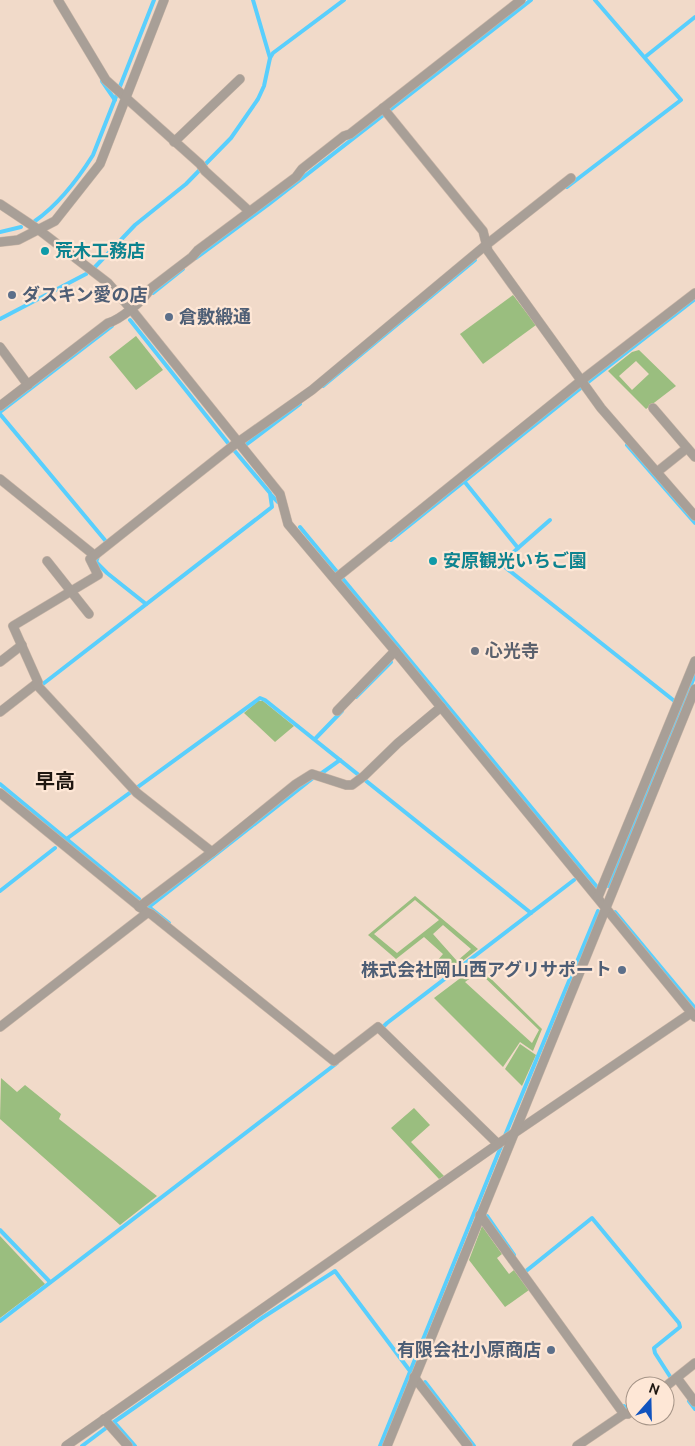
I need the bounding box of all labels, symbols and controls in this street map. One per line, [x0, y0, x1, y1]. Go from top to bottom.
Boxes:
place label: 荒木工務店 [55, 240, 145, 260]
marker: 荒木工務店 [39, 245, 51, 257]
place label: ダスキン愛の店 [22, 284, 147, 304]
marker: ダスキン愛の店 [6, 289, 18, 301]
place label: 倉敷緞通 [179, 306, 251, 326]
marker: 倉敷緞通 [163, 311, 175, 323]
place label: 安原観光いちご園 [443, 550, 587, 570]
marker: 安原観光いちご園 [427, 555, 439, 567]
place label: 心光寺 [485, 640, 539, 660]
marker: 心光寺 [469, 645, 481, 657]
district label: 早高 [35, 769, 75, 792]
place label: 株式会社岡山西アグリサポート [361, 959, 612, 979]
marker: 株式会社岡山西アグリサポート [616, 964, 628, 976]
place label: 有限会社小原商店 [397, 1339, 541, 1359]
marker: 有限会社小原商店 [545, 1344, 557, 1356]
north arrow [625, 1376, 675, 1426]
text: N [647, 1379, 662, 1398]

